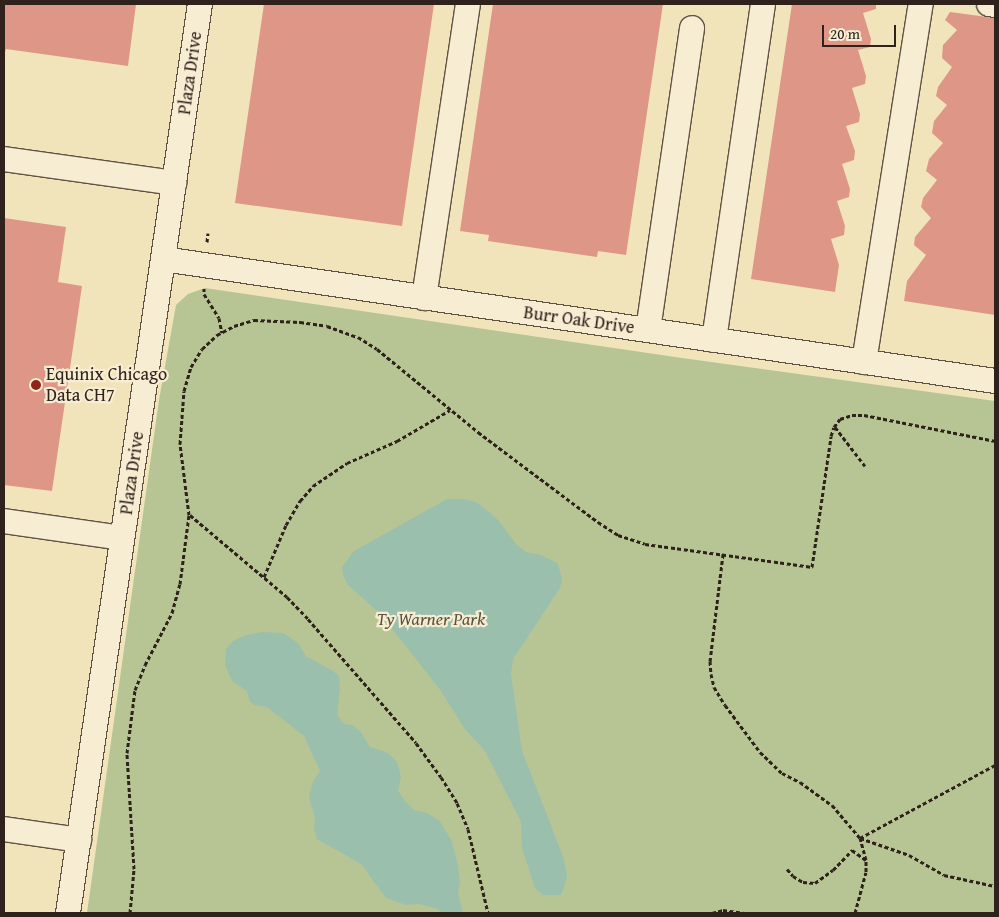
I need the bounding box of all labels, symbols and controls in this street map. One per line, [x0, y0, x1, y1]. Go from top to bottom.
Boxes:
scale bar [824, 15, 898, 47]
text: 20 m [830, 23, 860, 44]
street label: Plaza Drive [173, 30, 207, 116]
street label: Burr Oak Drive [522, 302, 636, 338]
place label: Equinix Chicago Data CH7 [46, 364, 167, 406]
marker: Equinix Chicago Data CH7 [30, 379, 42, 391]
street label: Plaza Drive [115, 430, 149, 516]
park label: Ty Warner Park [377, 608, 485, 630]

